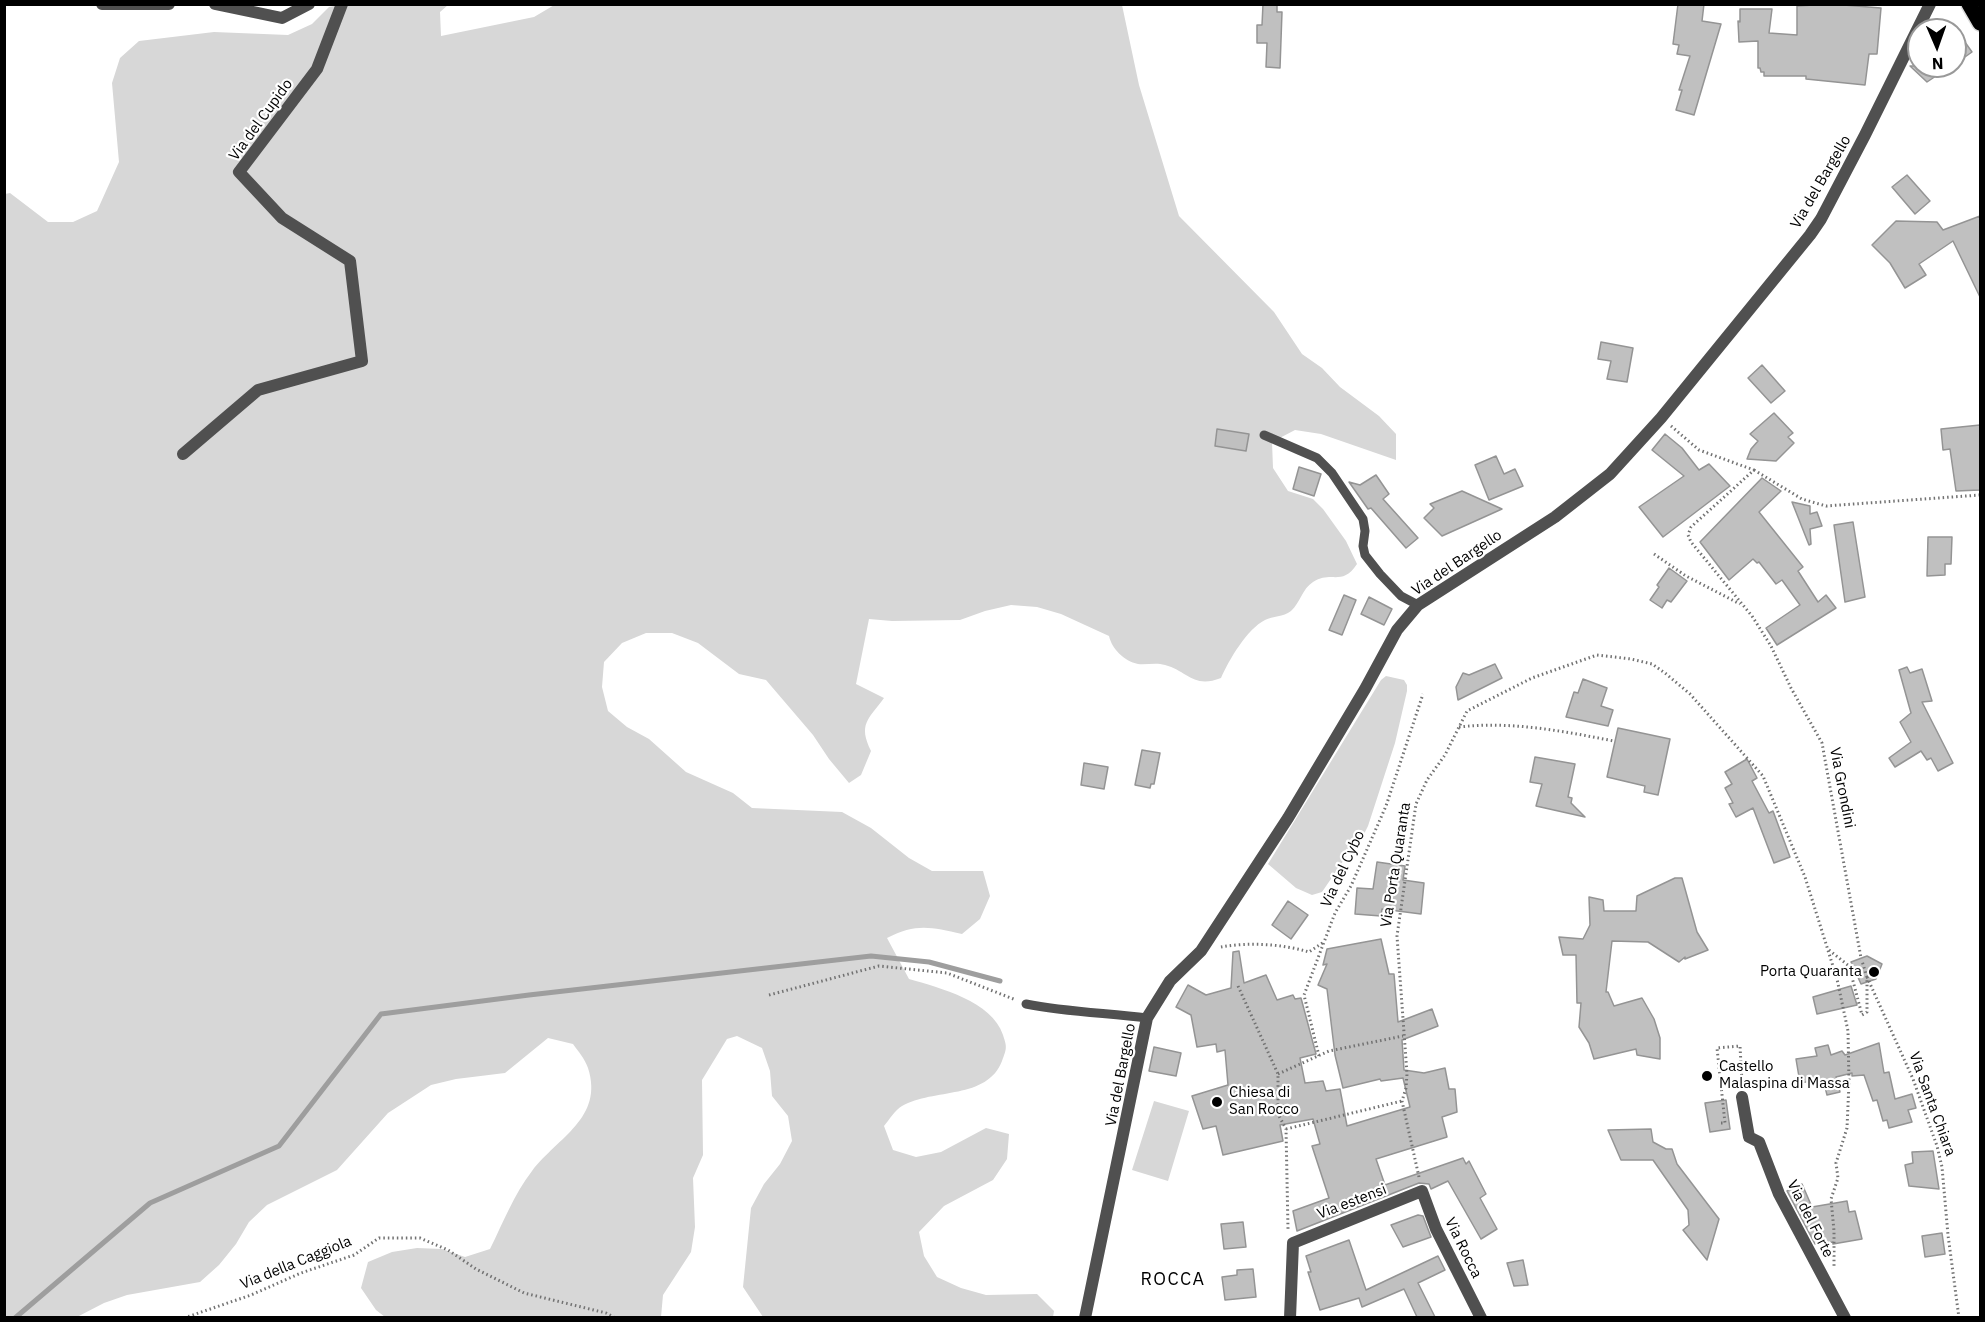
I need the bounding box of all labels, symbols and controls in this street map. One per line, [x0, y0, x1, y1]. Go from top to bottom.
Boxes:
north arrow [1907, 18, 1967, 78]
text: N [1931, 54, 1944, 74]
street label: Via del Cupido [225, 76, 297, 164]
street label: Via del Bargello [1787, 132, 1855, 232]
street label: Via del Bargello [1409, 526, 1505, 600]
street label: Via Grondini [1825, 746, 1859, 830]
street label: Via Porta Quaranta [1377, 801, 1415, 929]
street label: Via del Cybo [1317, 828, 1369, 910]
place label: Porta Quaranta [1760, 963, 1862, 981]
marker: Porta Quaranta [1867, 965, 1881, 979]
street label: Via del Bargello [1102, 1022, 1140, 1128]
street label: Via Santa Chiara [1905, 1049, 1959, 1159]
place label: Castello Malaspina di Massa [1719, 1058, 1850, 1093]
marker: Castello Malaspina di Massa [1700, 1069, 1714, 1083]
place label: Chiesa di San Rocco [1229, 1084, 1299, 1119]
marker: Chiesa di San Rocco [1210, 1095, 1224, 1109]
street label: Via del Forte [1783, 1177, 1837, 1261]
street label: Via estensi [1315, 1181, 1389, 1223]
street label: Via Rocca [1441, 1215, 1485, 1281]
street label: Via della Caggiola [238, 1232, 354, 1294]
district label: ROCCA [1140, 1269, 1206, 1291]

